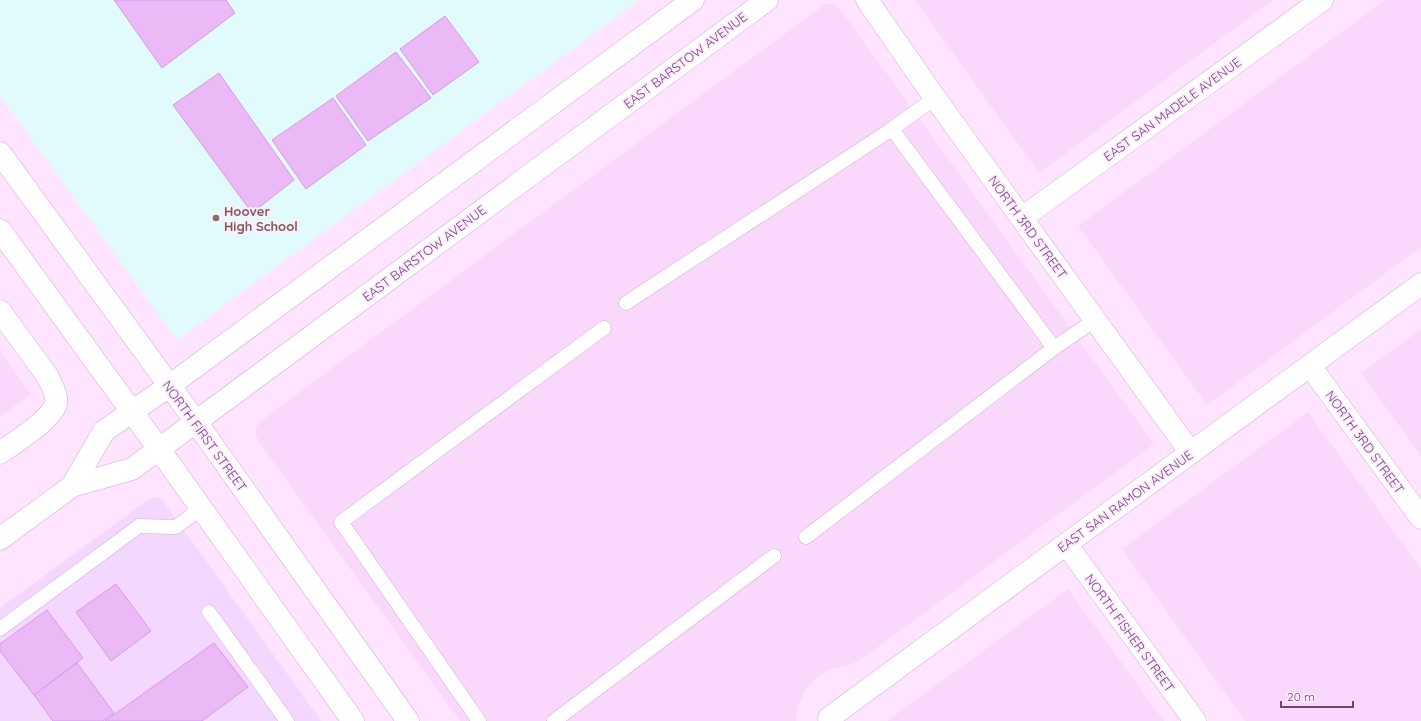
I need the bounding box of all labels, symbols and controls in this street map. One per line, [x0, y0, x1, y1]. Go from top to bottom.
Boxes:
street label: EAST BARSTOW AVENUE [620, 8, 750, 112]
street label: EAST SAN MADELE AVENUE [1100, 54, 1244, 164]
street label: NORTH 3RD STREET [985, 172, 1071, 282]
street label: EAST BARSTOW AVENUE [359, 201, 489, 305]
place label: Hoover High School [224, 203, 298, 234]
marker: Hoover High School [211, 213, 221, 223]
street label: NORTH FIRST STREET [159, 377, 251, 495]
street label: NORTH 3RD STREET [1322, 387, 1408, 497]
street label: EAST SAN RAMON AVENUE [1054, 446, 1196, 556]
street label: NORTH FISHER STREET [1082, 571, 1178, 695]
scale bar [1281, 683, 1353, 709]
text: 20 m [1287, 689, 1315, 704]

